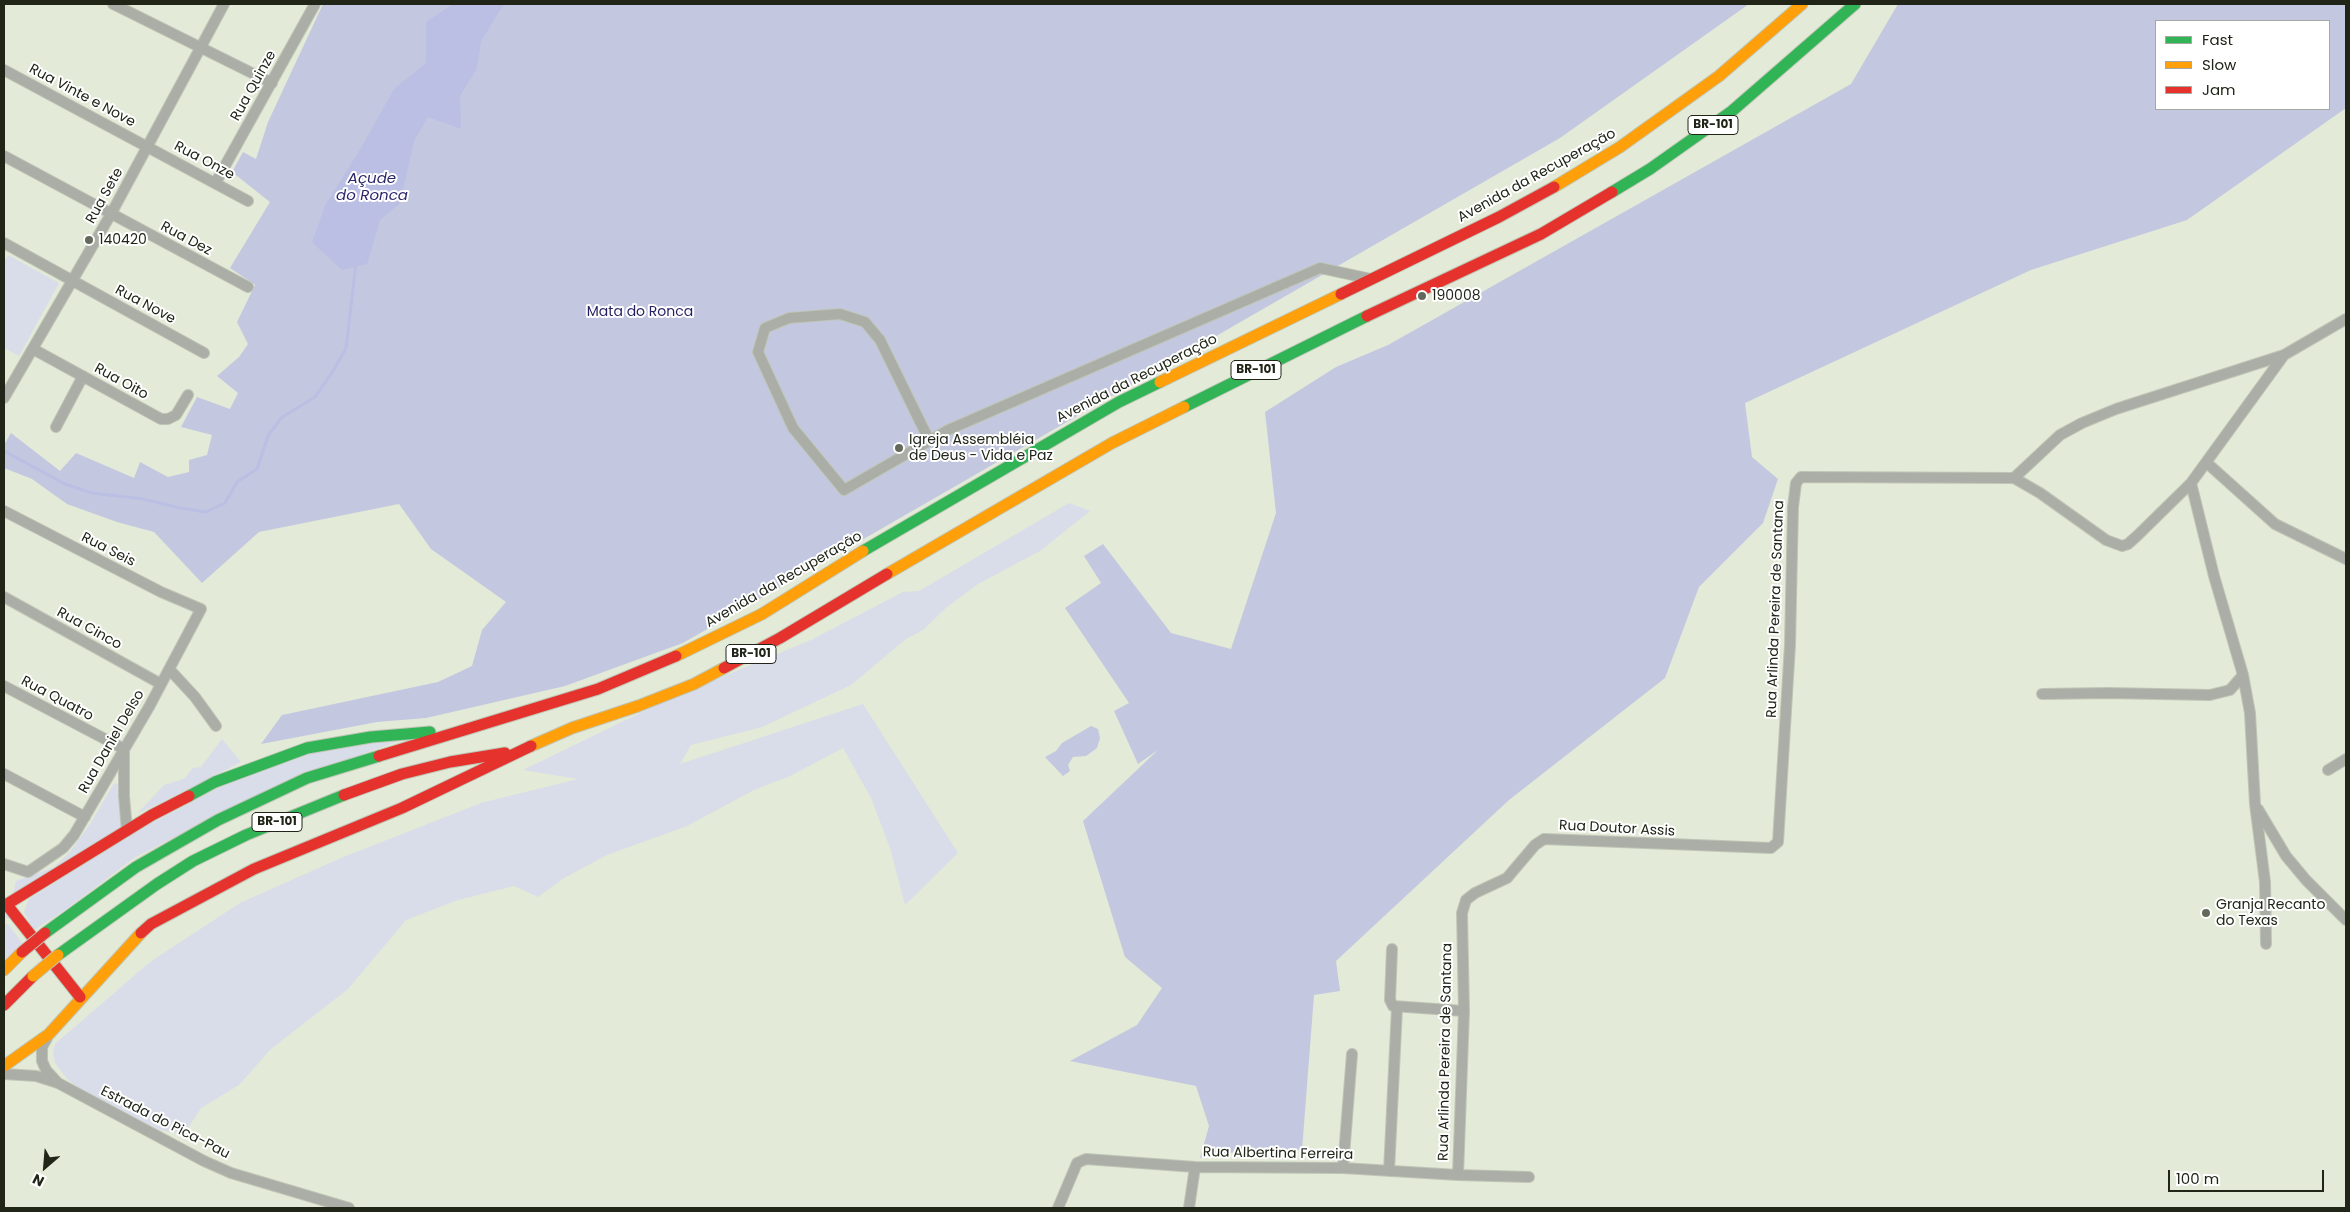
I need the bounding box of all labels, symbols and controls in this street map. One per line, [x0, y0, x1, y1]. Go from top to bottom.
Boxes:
legend [2155, 20, 2330, 110]
text: Fast [2202, 29, 2233, 50]
street label: Rua Quinze [228, 48, 280, 124]
text: Slow [2202, 54, 2236, 75]
street label: Rua Vinte e Nove [26, 61, 138, 131]
text: Jam [2202, 79, 2236, 100]
road number: BR-101 [1688, 116, 1738, 134]
street label: Avenida da Recuperação [1455, 125, 1619, 227]
street label: Rua Onze [171, 138, 237, 184]
street label: Rua Sete [83, 165, 127, 227]
water label: Açude do Ronca [336, 170, 408, 205]
street label: Rua Dez [158, 219, 214, 259]
place label: 140420 [99, 232, 147, 248]
marker: 140420 [83, 234, 95, 246]
street label: Rua Nove [112, 282, 178, 328]
place label: 190008 [1432, 288, 1481, 304]
marker: 190008 [1416, 290, 1428, 302]
park label: Mata do Ronca [587, 304, 693, 320]
street label: Avenida da Recuperação [1054, 331, 1220, 427]
street label: Rua Oito [91, 360, 151, 404]
road number: BR-101 [1231, 360, 1281, 380]
place label: Igreja Assembléia de Deus - Vida e Paz [909, 432, 1053, 464]
marker: Igreja Assembléia de Deus - Vida e Paz [893, 442, 905, 454]
street label: Rua Arlinda Pereira de Santana [1764, 500, 1788, 718]
street label: Avenida da Recuperação [703, 528, 865, 632]
street label: Rua Seis [78, 529, 138, 571]
street label: Rua Cinco [54, 604, 124, 654]
road number: BR-101 [726, 644, 776, 664]
street label: Rua Quatro [18, 673, 96, 725]
street label: Rua Daniel Delso [76, 687, 148, 797]
road number: BR-101 [252, 812, 302, 832]
street label: Rua Doutor Assis [1558, 818, 1676, 840]
place label: Granja Recanto do Texas [2216, 897, 2325, 930]
marker: Granja Recanto do Texas [2200, 907, 2212, 919]
street label: Rua Arlinda Pereira de Santana [1436, 943, 1456, 1161]
street label: Estrada do Pica-Pau [98, 1083, 232, 1163]
north arrow [20, 1142, 70, 1192]
street label: Rua Albertina Ferreira [1203, 1144, 1353, 1164]
scale bar [2170, 1160, 2326, 1192]
text: 100 m [2176, 1168, 2219, 1189]
text: N [29, 1169, 47, 1192]

